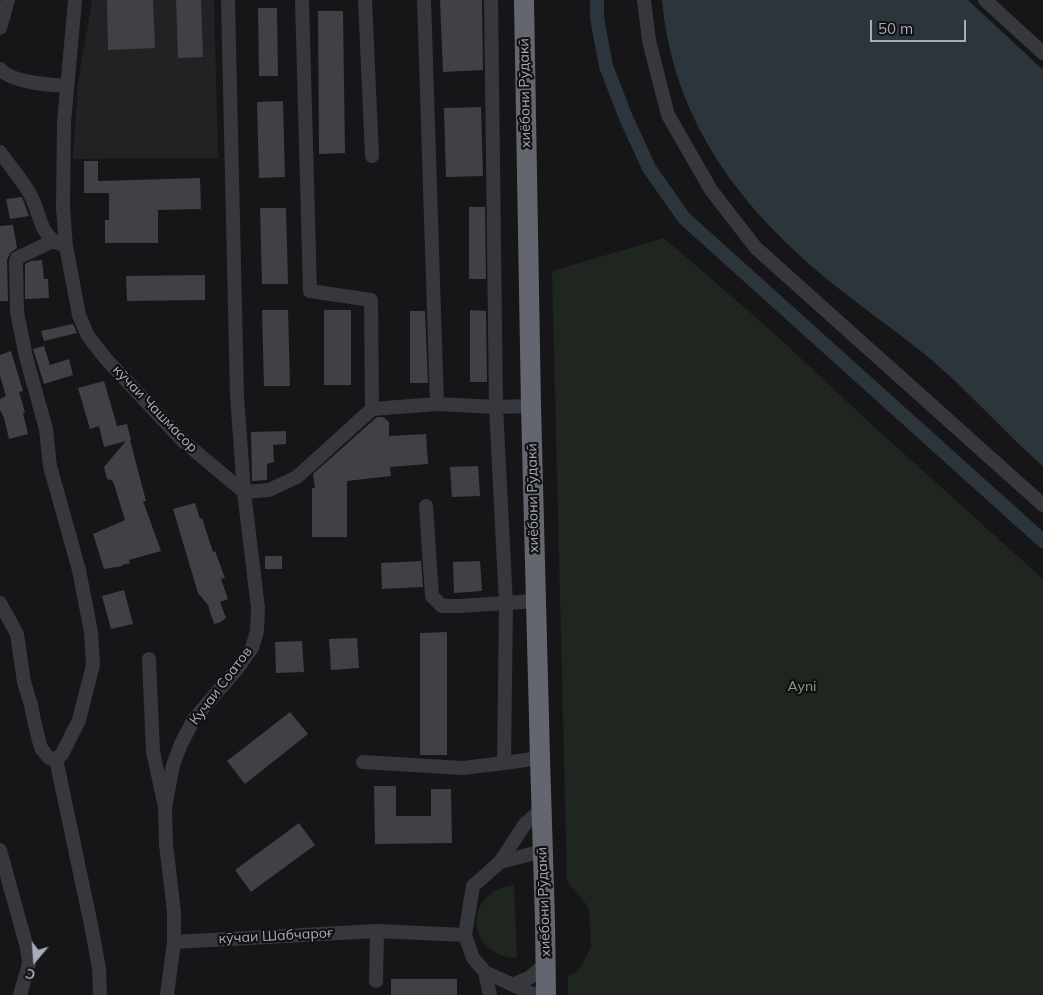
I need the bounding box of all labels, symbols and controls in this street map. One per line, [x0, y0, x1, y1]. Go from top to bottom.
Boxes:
scale bar [873, 10, 969, 42]
text: 50 m [878, 19, 913, 38]
street label: хиёбони Рӯдакӣ [516, 38, 534, 148]
street label: кӯчаи Чашмасор [109, 362, 201, 456]
street label: хиёбони Рӯдакӣ [524, 443, 542, 553]
street label: Кучаи Соатов [186, 644, 256, 728]
park label: Ayni [788, 679, 816, 695]
street label: хиёбони Рӯдакӣ [534, 847, 554, 957]
street label: кӯчаи Шабчароғ [218, 925, 334, 947]
north arrow [10, 935, 60, 985]
text: С [23, 964, 38, 984]

